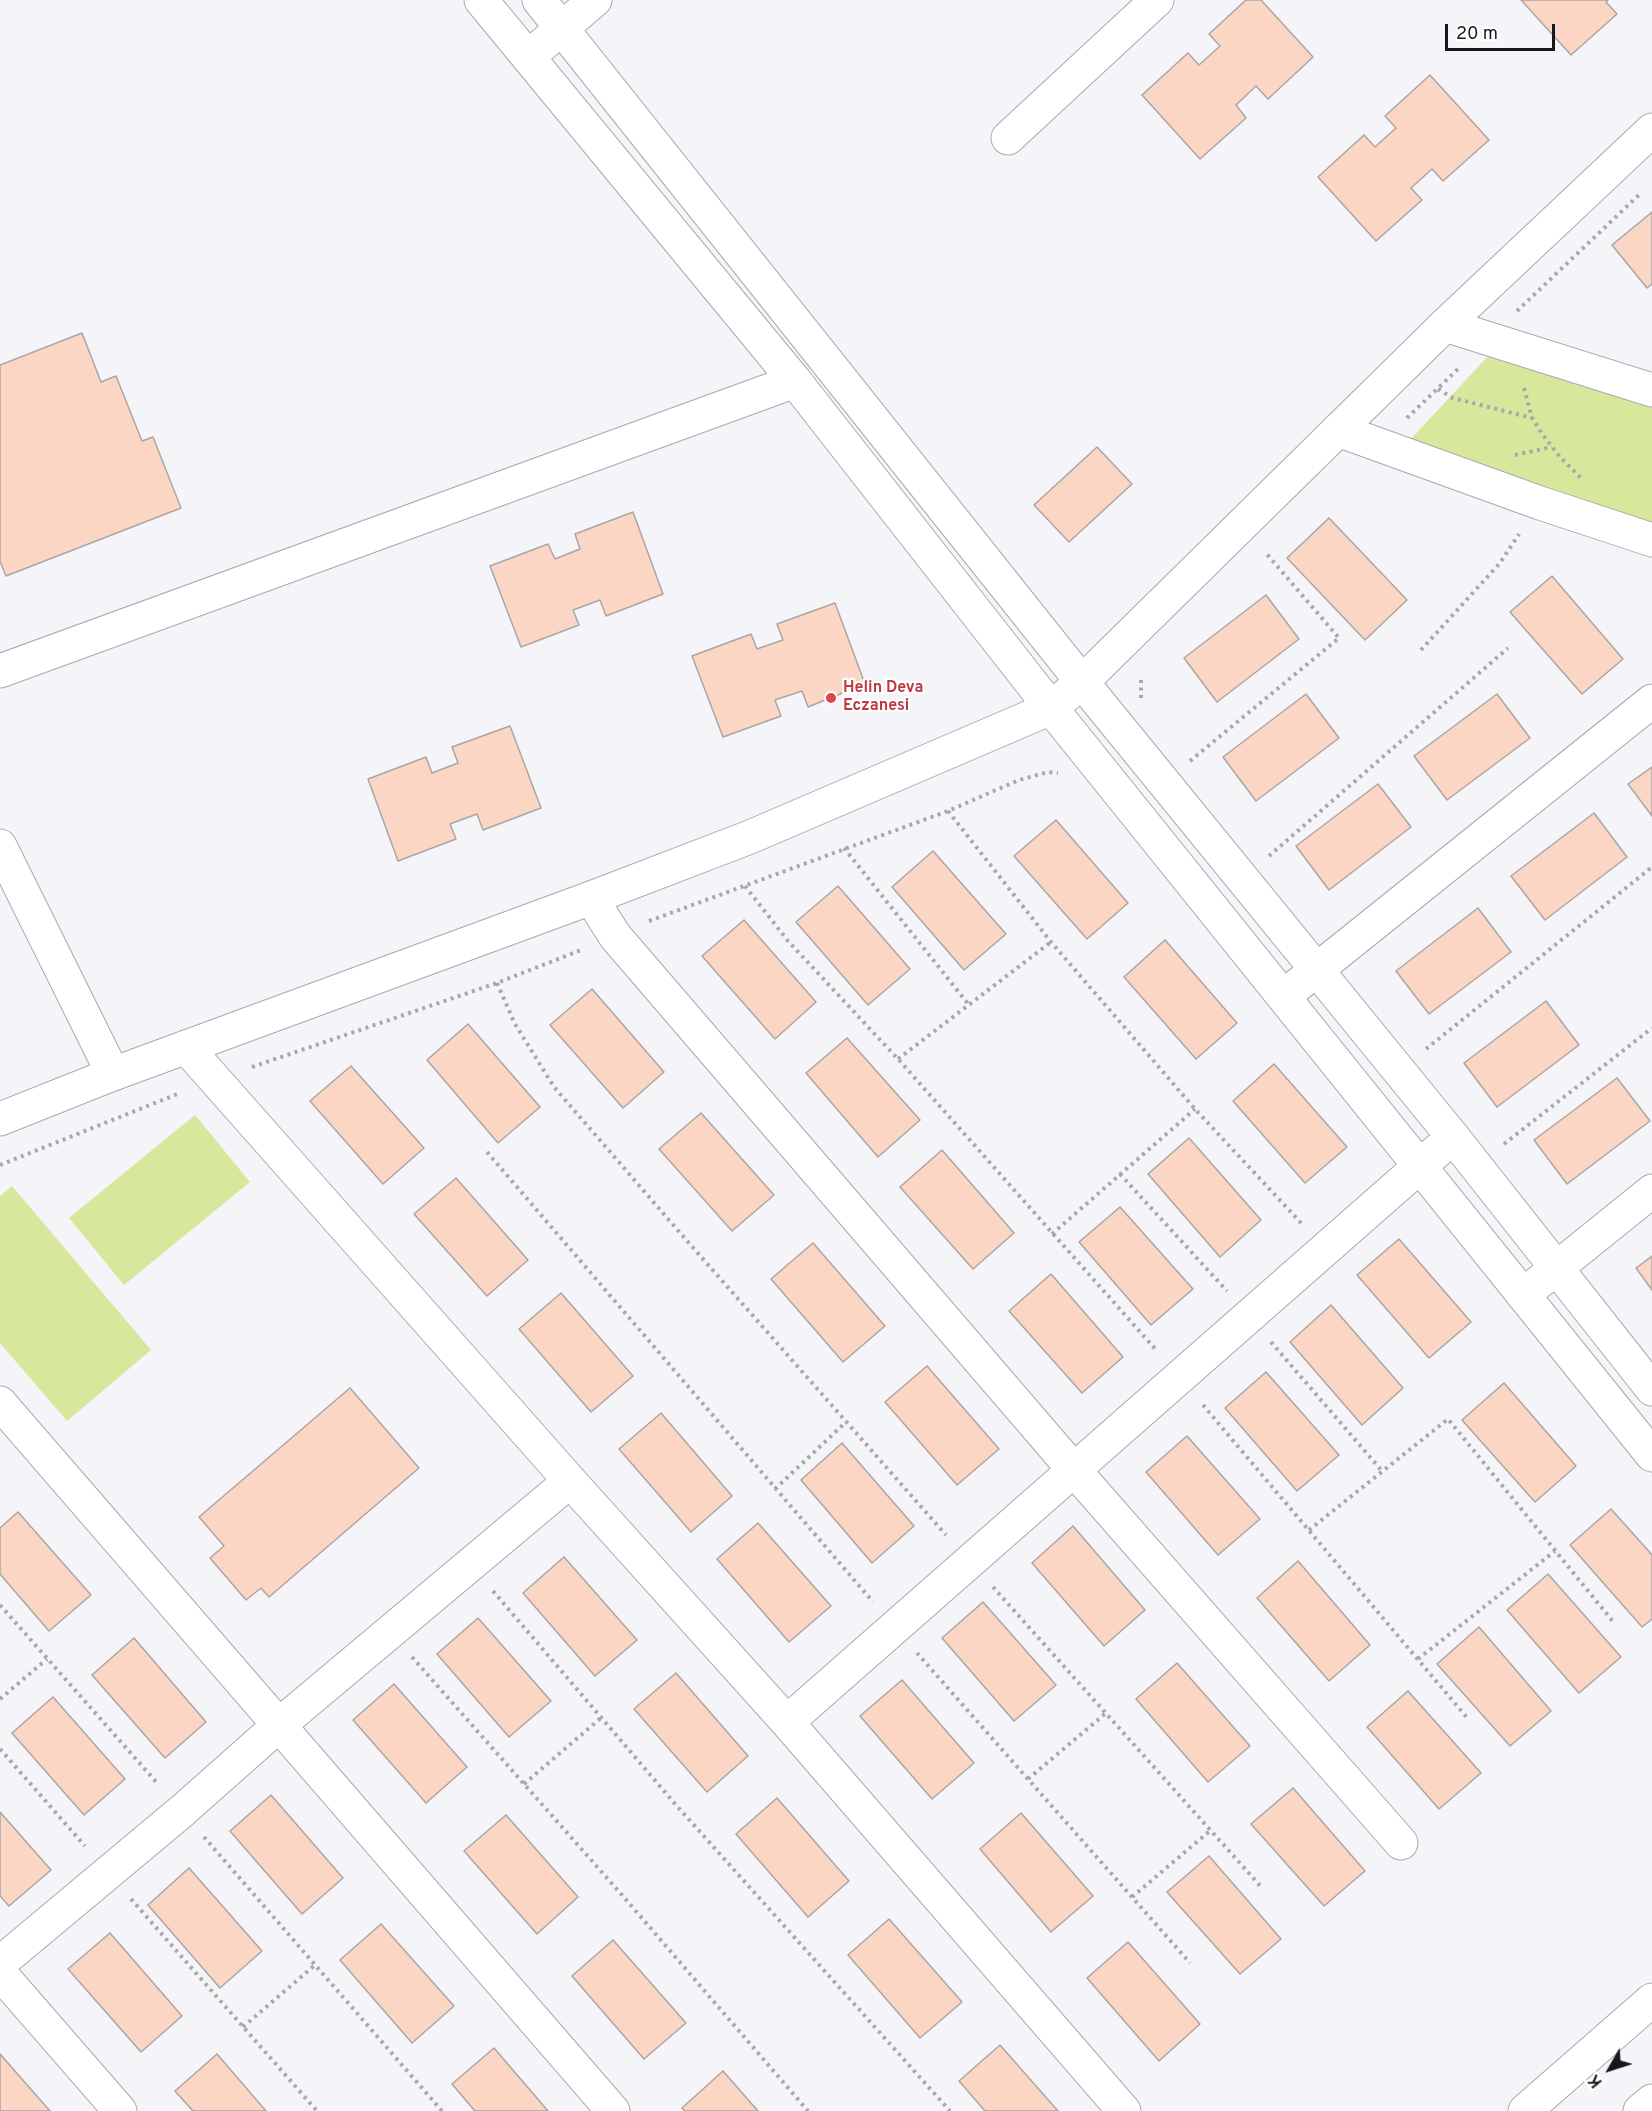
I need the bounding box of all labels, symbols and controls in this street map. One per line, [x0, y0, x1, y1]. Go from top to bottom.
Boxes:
scale bar [1448, 12, 1558, 50]
text: 20 m [1456, 23, 1498, 46]
place label: Helin Deva Eczanesi [843, 679, 923, 717]
marker: Helin Deva Eczanesi [824, 691, 838, 705]
north arrow [1580, 2039, 1640, 2099]
text: K [1585, 2070, 1607, 2091]

